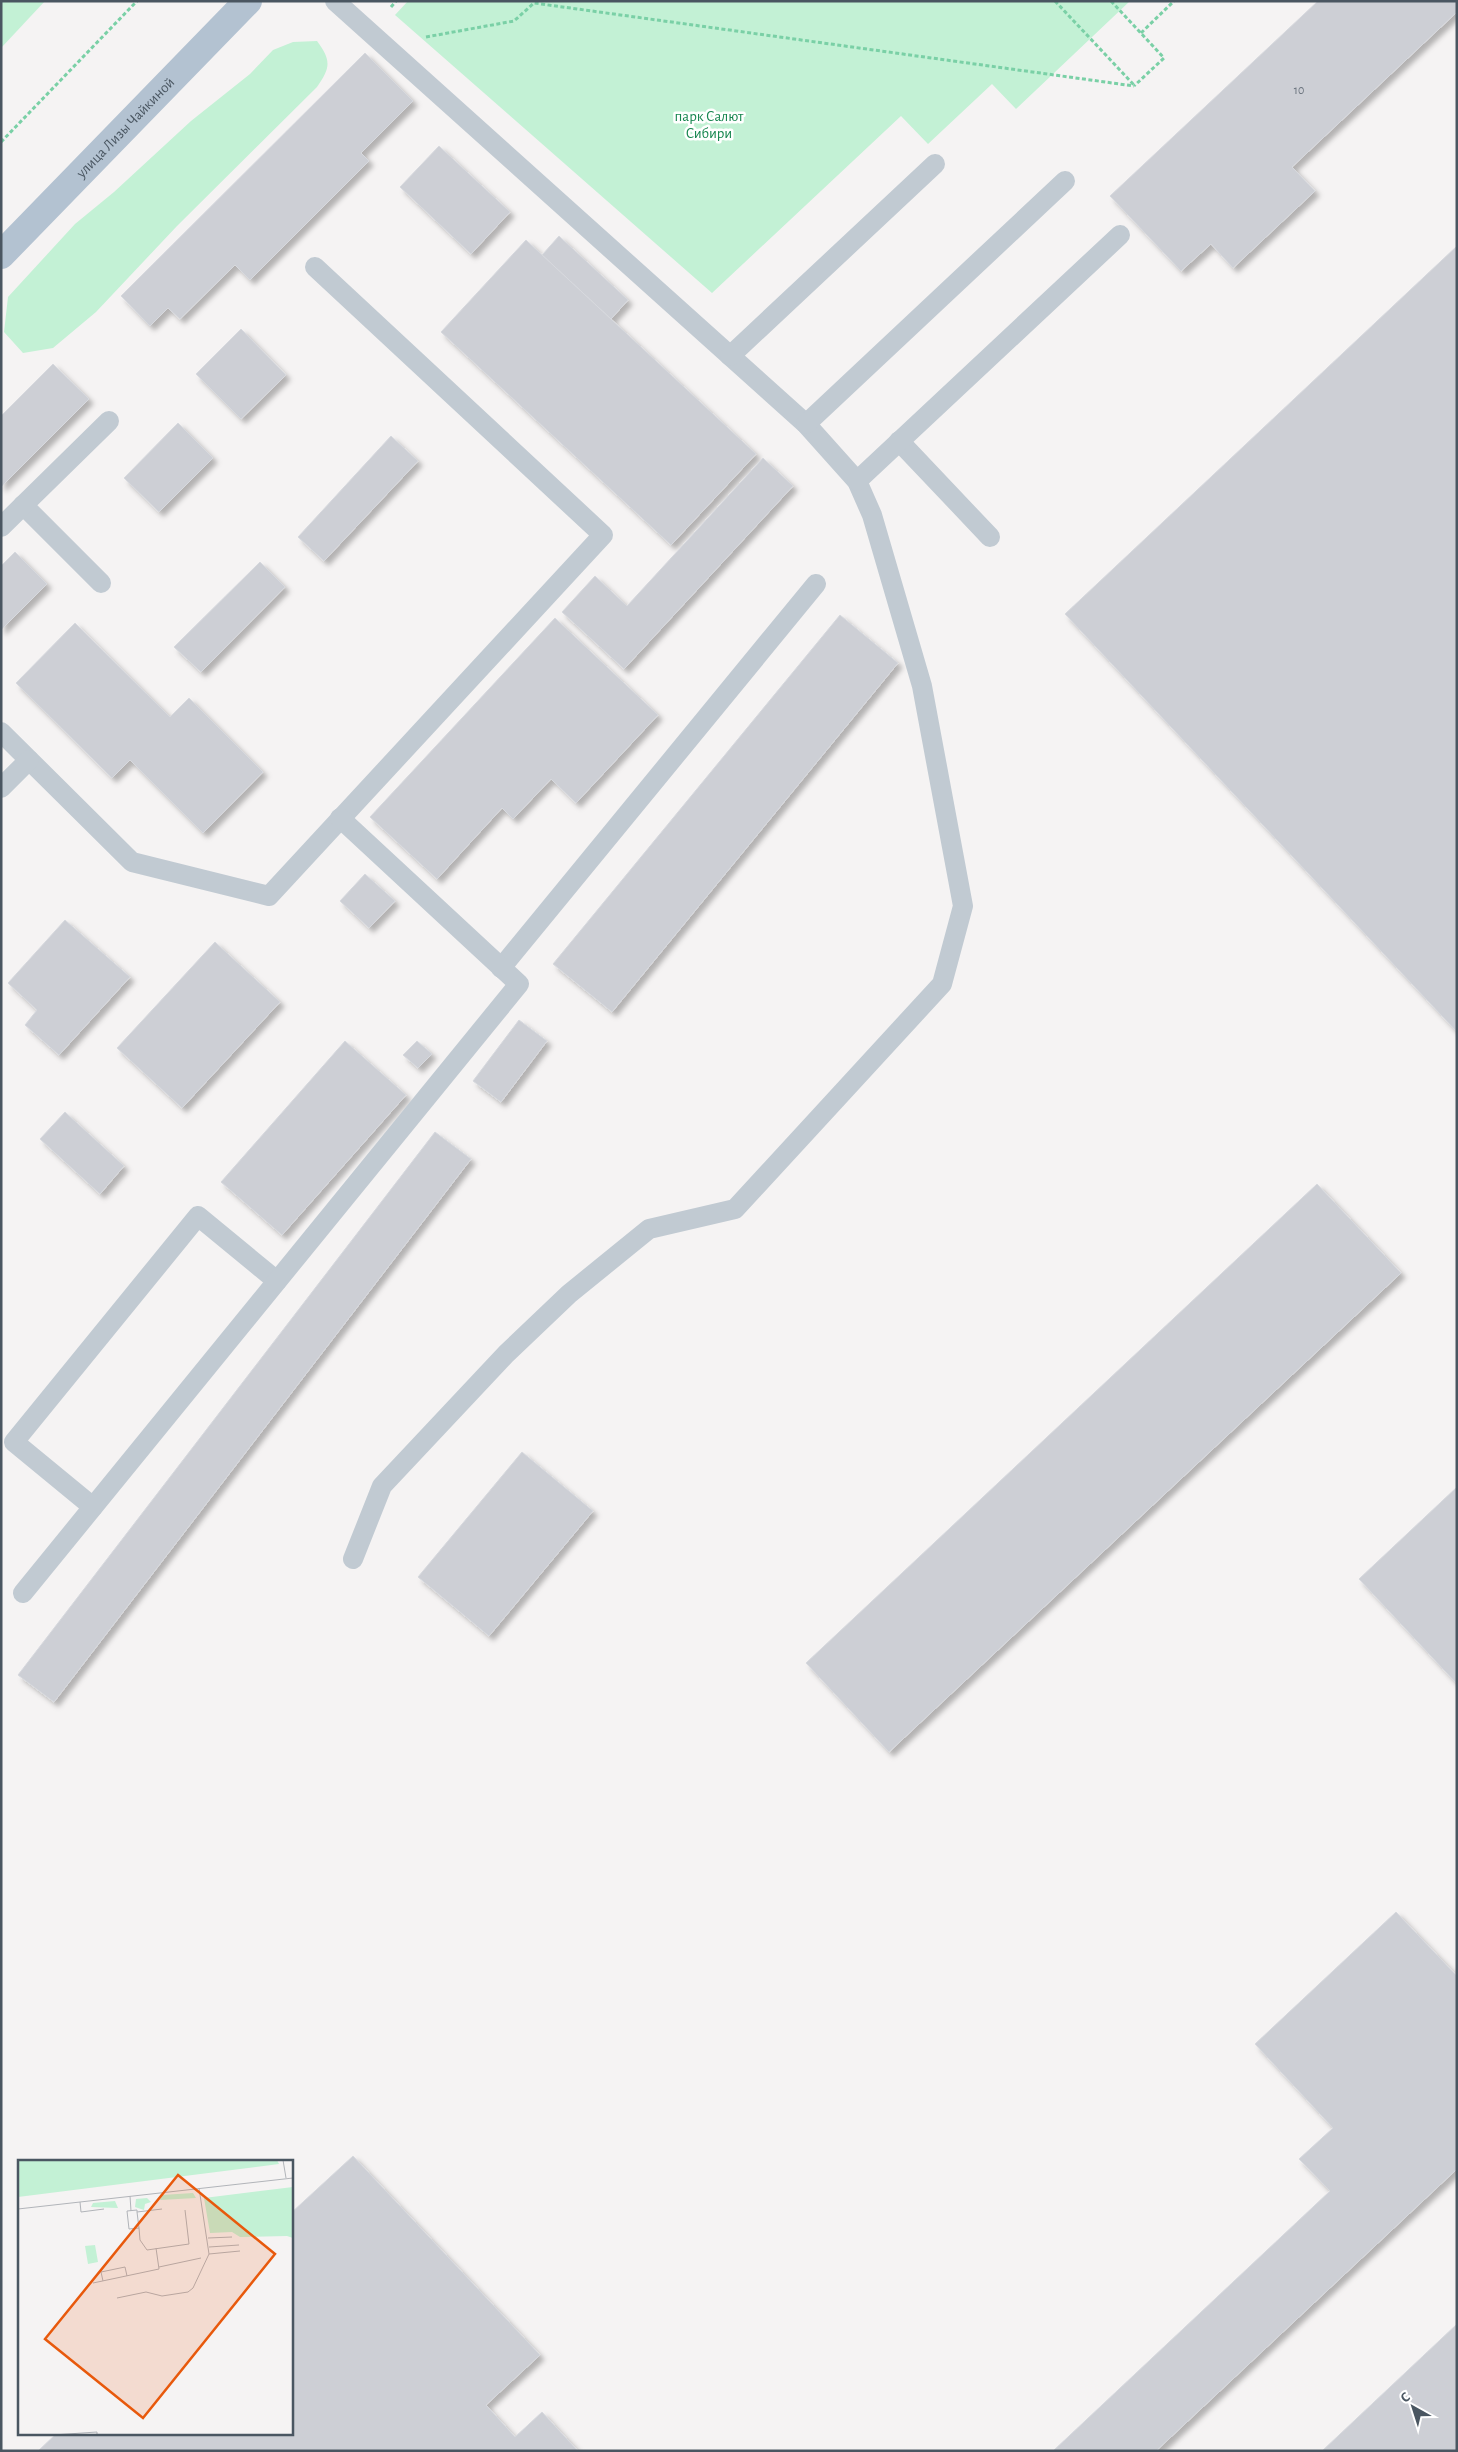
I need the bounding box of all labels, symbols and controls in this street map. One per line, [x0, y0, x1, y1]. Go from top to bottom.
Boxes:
street label: улица Лизы Чайкиной [73, 75, 177, 182]
house number: 10 [1294, 84, 1304, 96]
park label: парк Салют Сибири [674, 109, 744, 141]
inset map [18, 2160, 292, 2434]
north arrow [1388, 2382, 1438, 2432]
text: С [1398, 2390, 1413, 2406]

